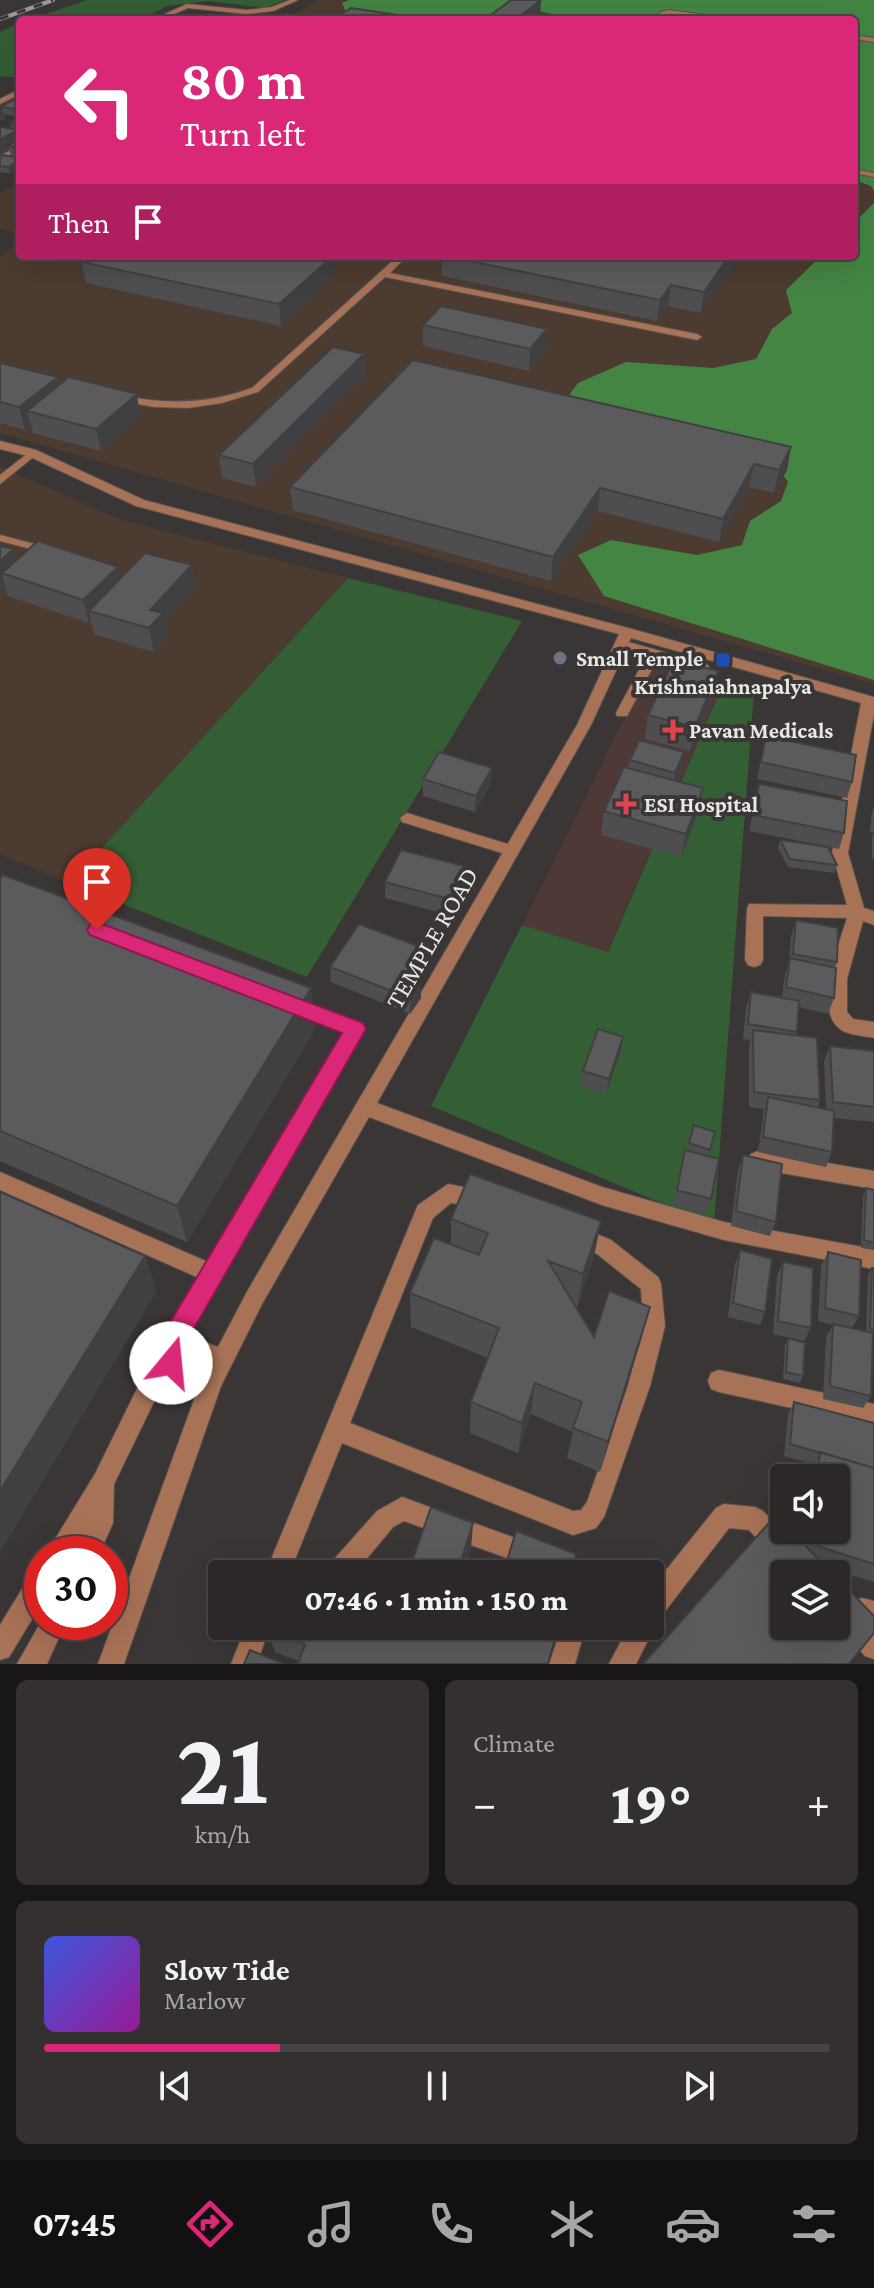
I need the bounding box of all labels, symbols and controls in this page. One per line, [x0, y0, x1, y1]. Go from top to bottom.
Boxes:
icon: left [48, 48, 152, 152]
text: 80 m [180, 49, 305, 111]
text: Turn left [180, 114, 305, 154]
icon: arrive [126, 200, 170, 244]
text: Then [48, 206, 110, 239]
place label: Small Temple [576, 646, 703, 671]
marker: Small Temple [551, 649, 569, 667]
marker: Krishnaiahnapalya [714, 651, 732, 669]
place label: Krishnaiahnapalya [634, 674, 812, 699]
place label: Pavan Medicals [689, 718, 833, 743]
marker: Pavan Medicals [664, 721, 682, 739]
place label: ESI Hospital [644, 792, 759, 817]
marker: ESI Hospital [615, 793, 637, 815]
pin [63, 848, 131, 930]
icon: arrive [75, 860, 119, 904]
street label: TEMPLE ROAD [380, 862, 484, 1014]
position arrow [129, 1321, 213, 1405]
map controls [770, 1464, 850, 1640]
button: sound [770, 1464, 850, 1544]
speed limit sign: 30 [24, 1536, 128, 1640]
button: layers [770, 1560, 850, 1640]
text: 07:46 · 1 min · 150 m [304, 1583, 568, 1616]
text: 21 [177, 1710, 268, 1825]
text: Climate [473, 1729, 555, 1758]
text: 19° [611, 1769, 692, 1836]
text: − [473, 1779, 496, 1827]
text: + [807, 1779, 830, 1827]
text: km/h [194, 1820, 251, 1849]
text: Slow Tide [164, 1953, 290, 1986]
text: Marlow [164, 1986, 245, 2015]
icon: previous [153, 2064, 197, 2108]
icon: pause [415, 2064, 459, 2108]
icon: next [677, 2064, 721, 2108]
icon: directions [182, 2196, 238, 2252]
icon: music [303, 2196, 359, 2252]
icon: phone [423, 2196, 479, 2252]
icon: climate [544, 2196, 600, 2252]
icon: car [665, 2196, 721, 2252]
icon: filters [786, 2196, 842, 2252]
text: 07:45 [32, 2204, 117, 2244]

